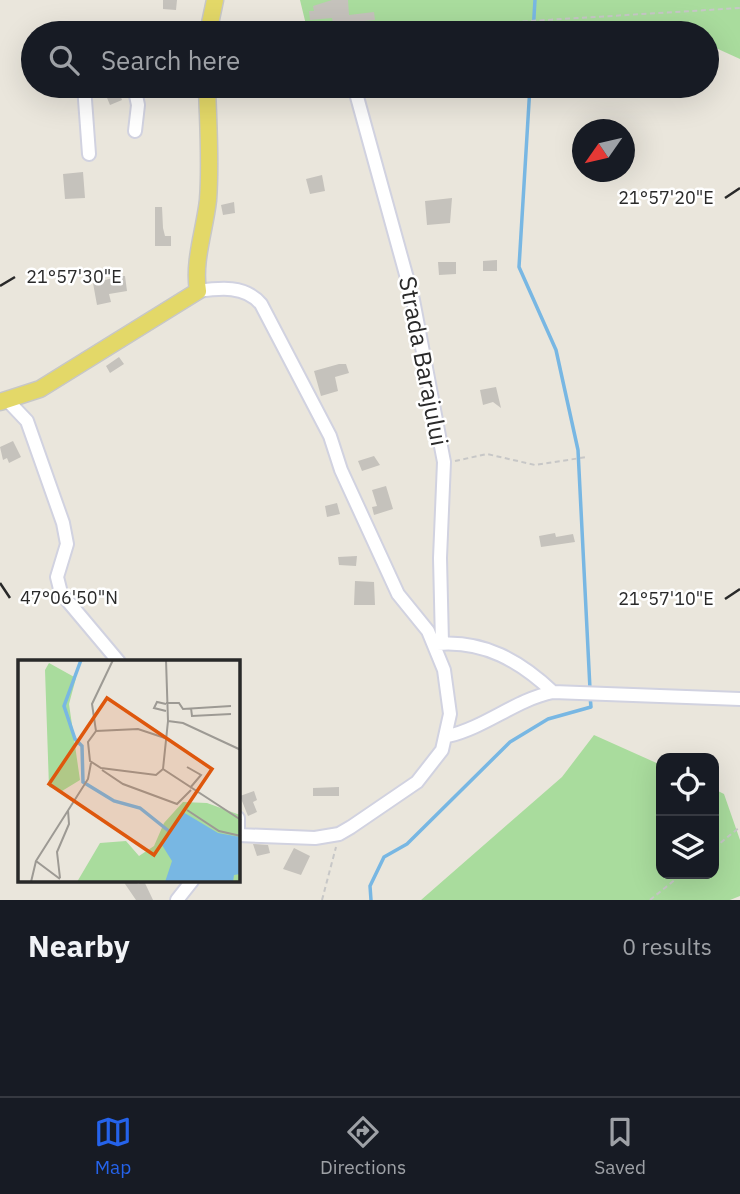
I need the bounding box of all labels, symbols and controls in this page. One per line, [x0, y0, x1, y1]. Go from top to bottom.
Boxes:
search box [21, 21, 719, 98]
icon: search [45, 41, 83, 79]
text: Search here [101, 43, 240, 77]
north arrow [572, 119, 635, 182]
text: 21°57'20"E [618, 186, 714, 209]
text: 21°57'30"E [26, 265, 122, 288]
street label: Strada Barajului [392, 273, 456, 449]
text: 47°06'50"N [20, 586, 118, 609]
text: 21°57'10"E [618, 587, 714, 610]
inset map [18, 660, 240, 883]
map controls [656, 753, 719, 879]
button: locate [656, 753, 719, 816]
button: layers [656, 816, 719, 879]
text: Nearby [28, 926, 130, 965]
text: 0 results [622, 931, 712, 961]
tab: Map [94, 1113, 132, 1179]
tab: Directions [320, 1113, 406, 1179]
tab: Saved [594, 1113, 646, 1179]

